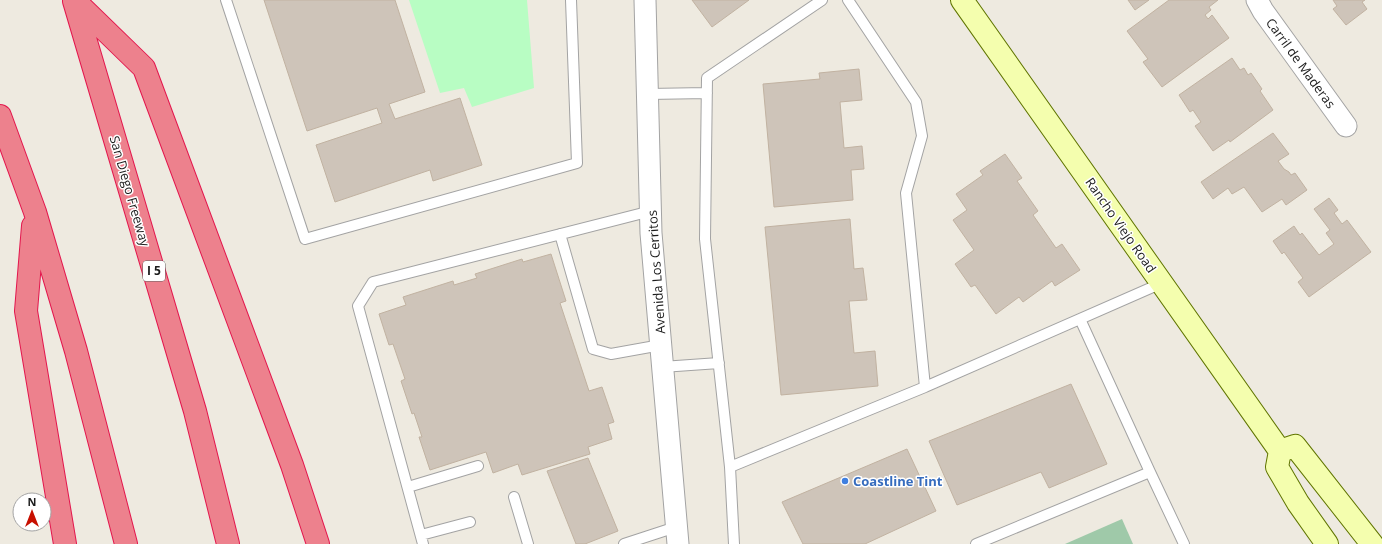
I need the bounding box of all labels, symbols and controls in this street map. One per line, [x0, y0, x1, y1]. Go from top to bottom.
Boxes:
street label: Carril de Maderas [1262, 14, 1340, 112]
street label: San Diego Freeway [106, 134, 155, 249]
street label: Rancho Viejo Road [1081, 174, 1161, 276]
street label: Avenida Los Cerritos [643, 209, 669, 335]
road number: I 5 [143, 261, 165, 281]
place label: Coastline Tint [853, 472, 943, 490]
marker: Coastline Tint [840, 476, 850, 486]
north arrow [12, 492, 52, 532]
text: N [28, 494, 36, 509]

